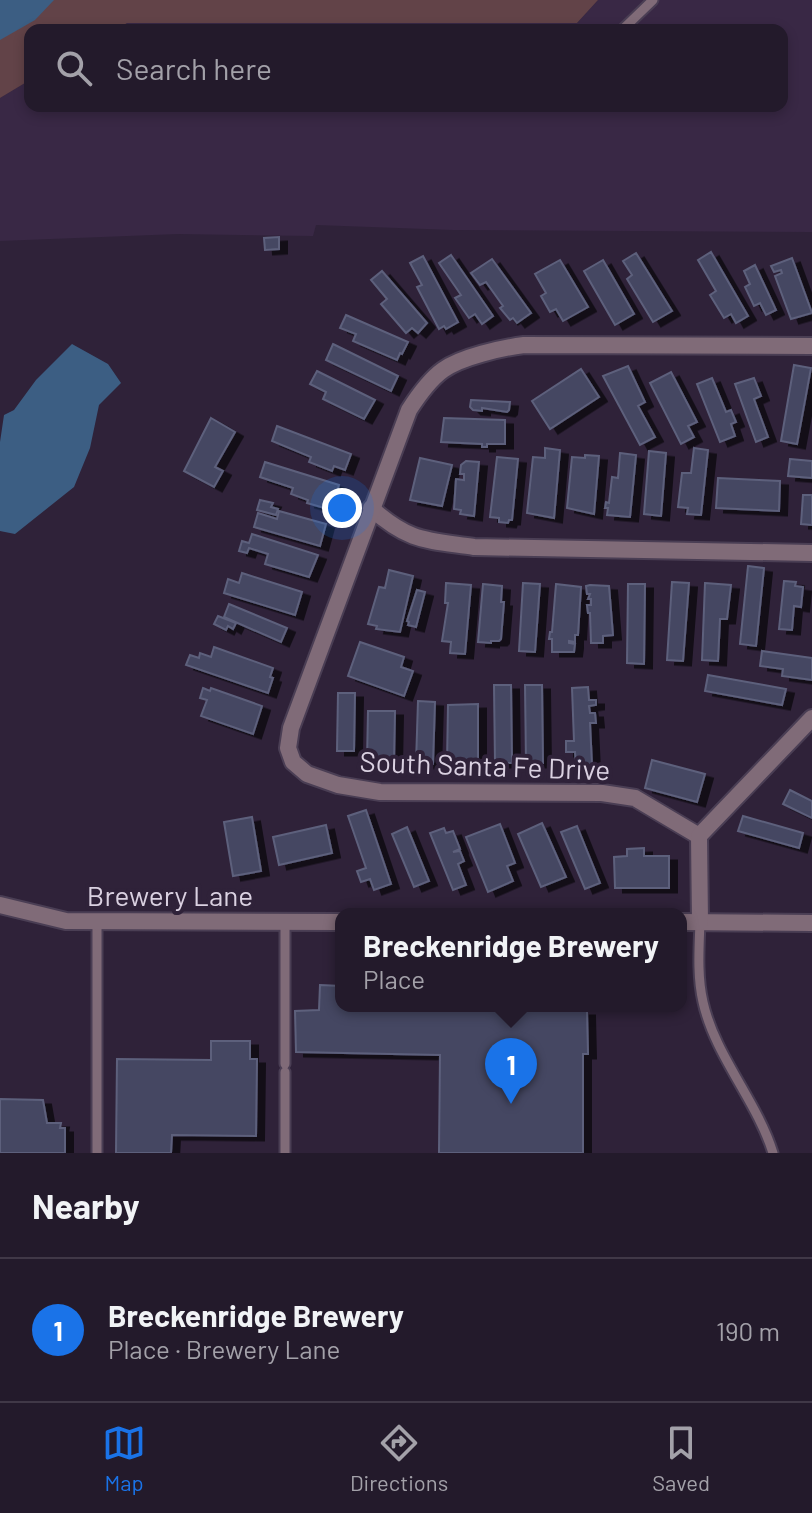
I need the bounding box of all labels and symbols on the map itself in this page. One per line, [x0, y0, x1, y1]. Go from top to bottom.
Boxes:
your location [322, 488, 362, 528]
street label: South Santa Fe Drive [359, 744, 611, 786]
street label: Brewery Lane [87, 878, 253, 912]
pin: 1 [485, 1038, 537, 1104]

